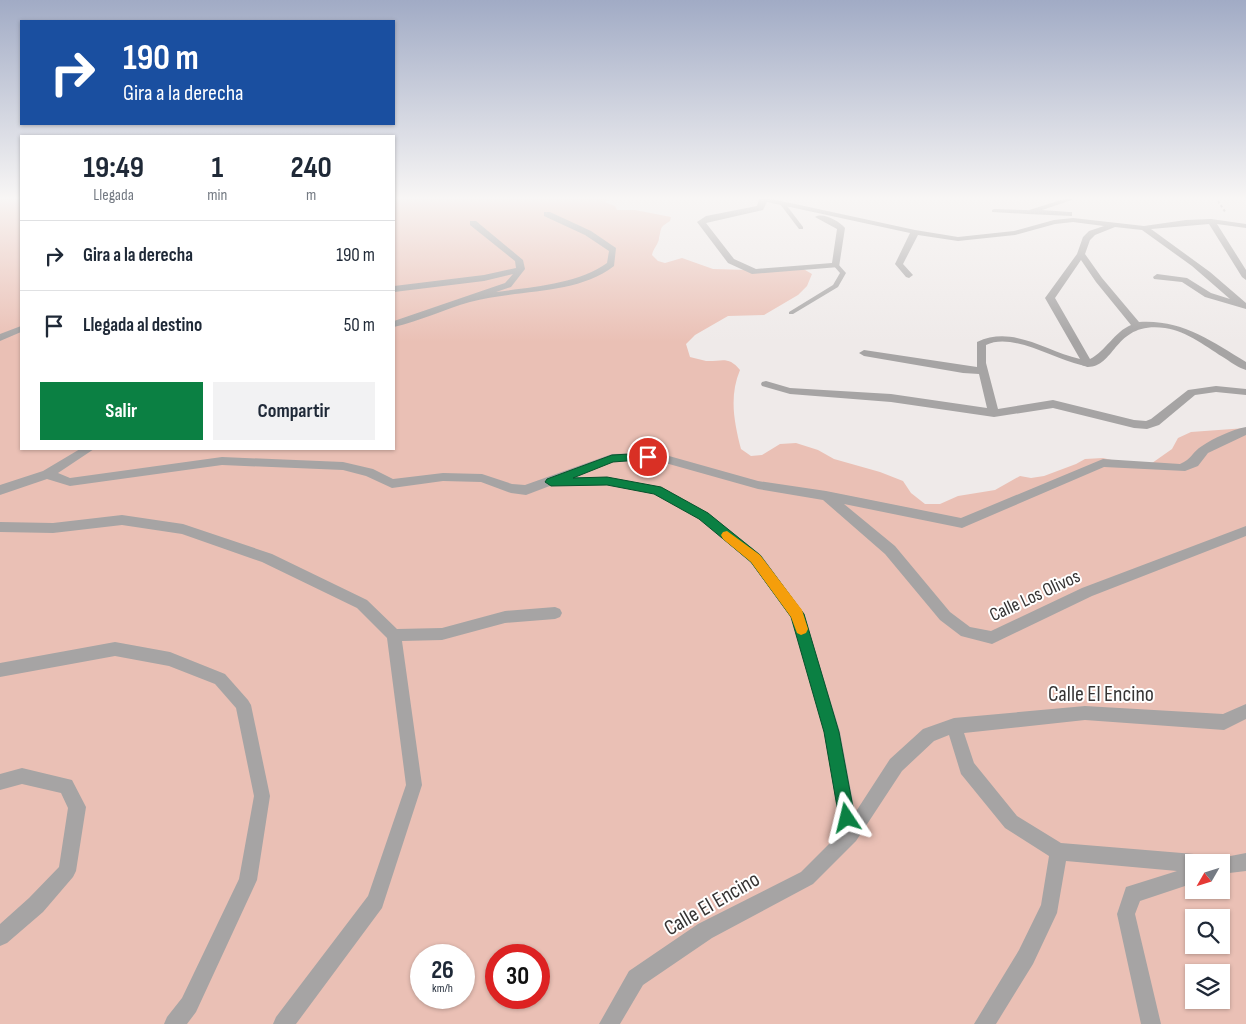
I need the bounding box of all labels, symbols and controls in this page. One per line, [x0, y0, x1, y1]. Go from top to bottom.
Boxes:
text: 190 m [123, 37, 199, 80]
icon: right [40, 40, 105, 105]
text: Gira a la derecha [123, 80, 244, 107]
text: 19:49 [83, 150, 144, 186]
text: 1 [211, 150, 223, 186]
text: 240 [291, 150, 332, 186]
text: Llegada [93, 186, 134, 205]
text: min [207, 186, 227, 205]
text: m [306, 186, 316, 205]
icon: right [40, 242, 68, 270]
text: Gira a la derecha [83, 244, 193, 267]
text: 190 m [336, 244, 375, 267]
icon: arrive [40, 312, 68, 340]
text: Llegada al destino [83, 314, 202, 337]
text: 50 m [344, 314, 375, 337]
button: Salir [40, 382, 203, 440]
button: Compartir [213, 382, 375, 440]
pin [627, 436, 669, 478]
icon: arrive [634, 443, 662, 471]
street label: Calle Los Olivos [986, 565, 1084, 627]
street label: Calle El Encino [1048, 681, 1154, 708]
position arrow [820, 791, 872, 843]
north arrow [1185, 854, 1230, 899]
map controls [1185, 854, 1230, 1009]
street label: Calle El Encino [659, 866, 765, 942]
button: search [1185, 909, 1230, 954]
speed limit sign: 30 [485, 944, 550, 1009]
text: 26 [431, 955, 454, 986]
button: layers [1185, 964, 1230, 1009]
text: km/h [432, 981, 453, 996]

